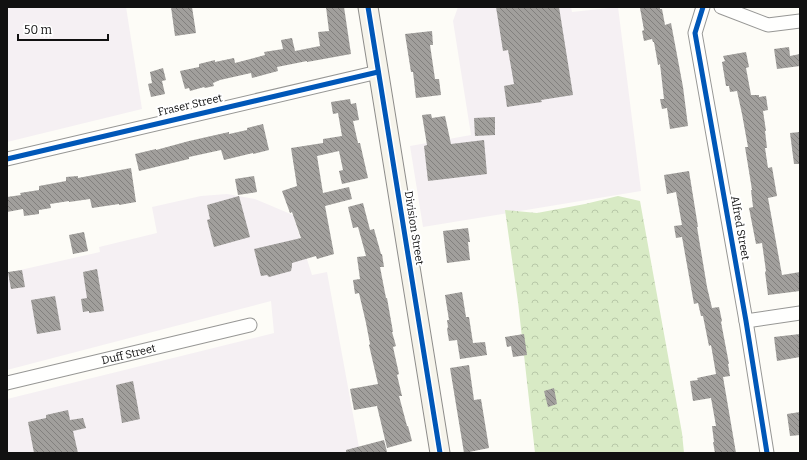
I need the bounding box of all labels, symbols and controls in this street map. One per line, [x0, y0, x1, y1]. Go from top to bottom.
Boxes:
scale bar [18, 16, 108, 42]
text: 50 m [24, 23, 53, 37]
street label: Fraser Street [156, 91, 224, 119]
street label: Division Street [402, 190, 426, 266]
street label: Alfred Street [728, 195, 752, 261]
street label: Duff Street [100, 341, 157, 367]

